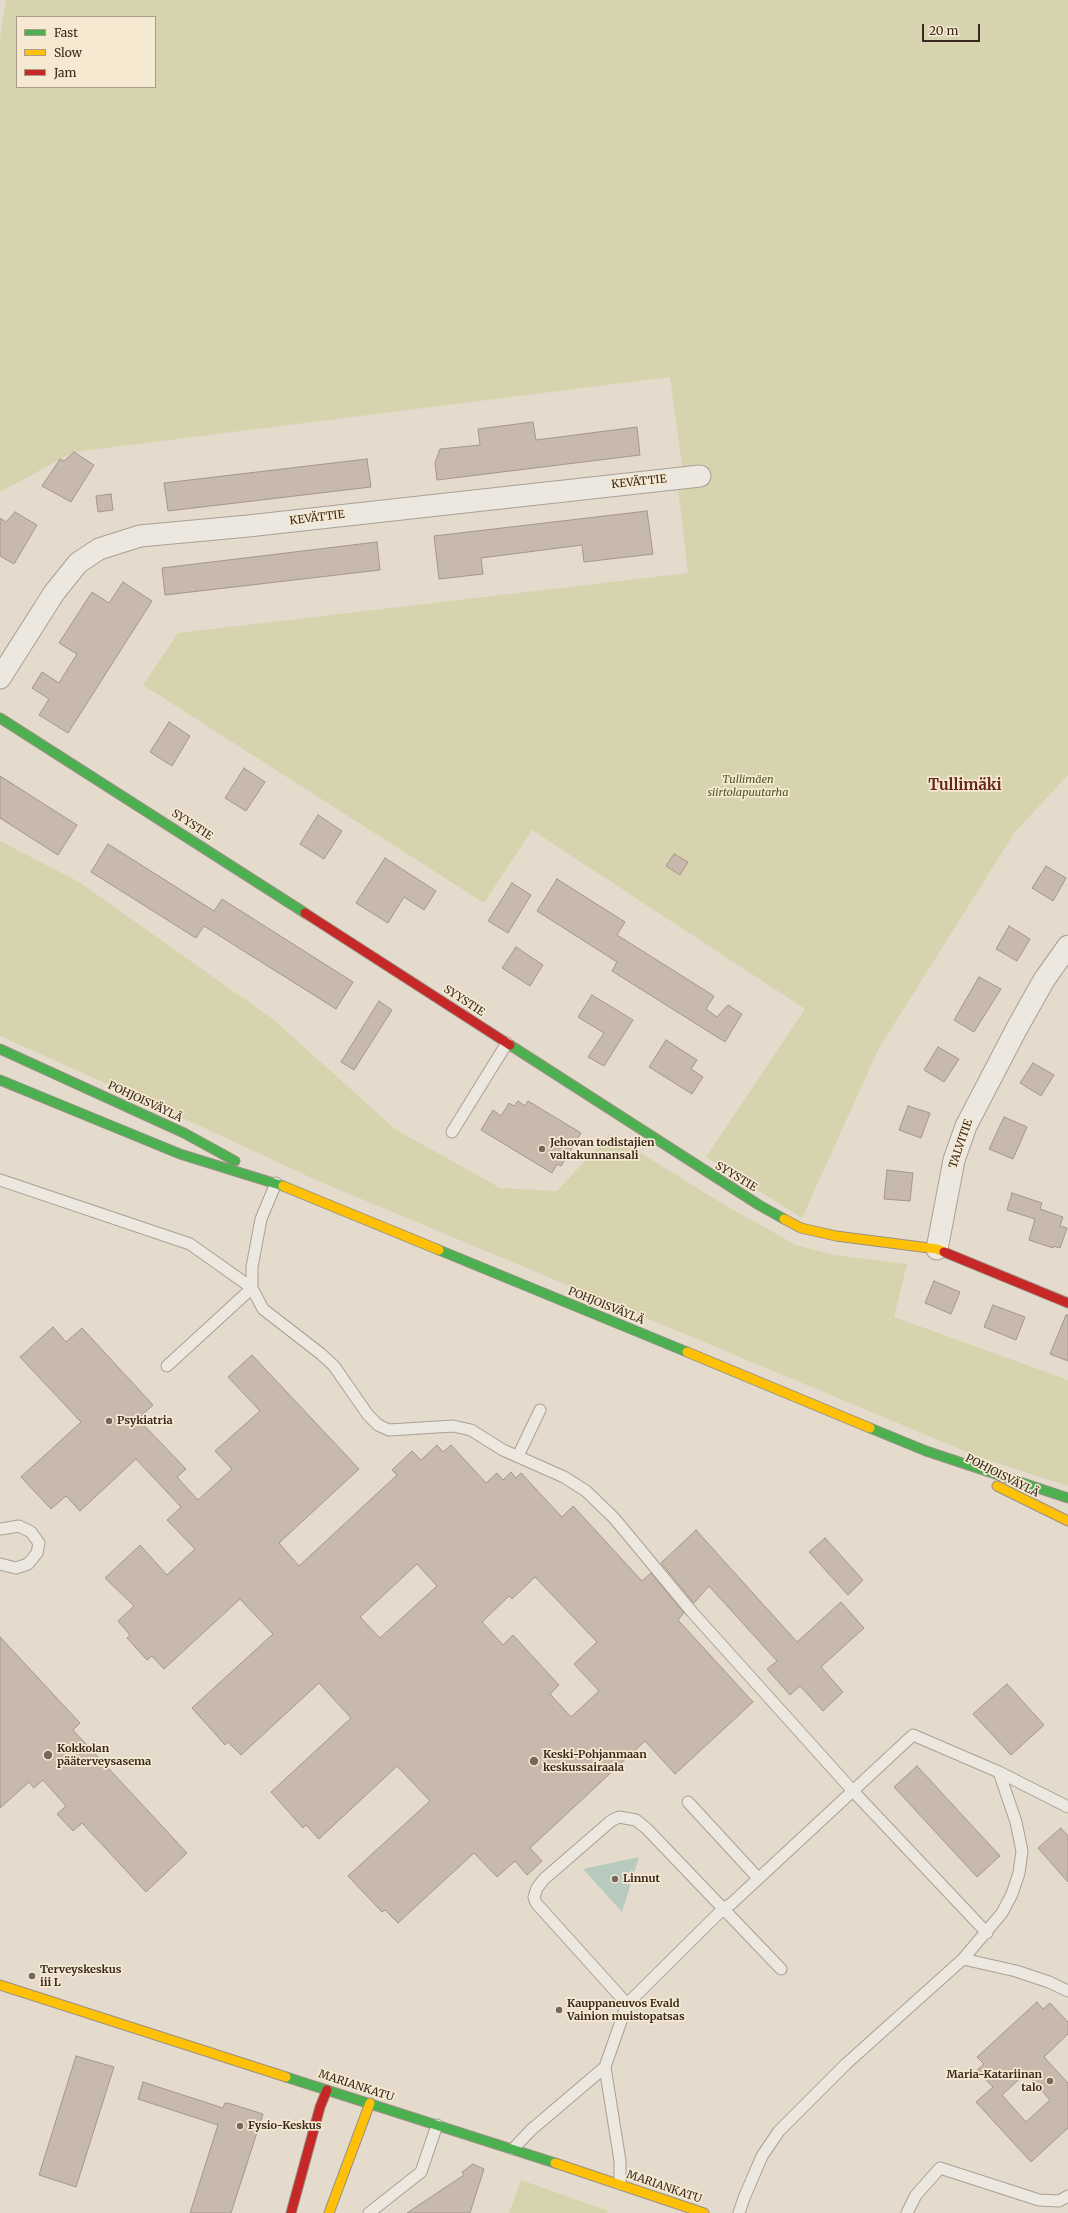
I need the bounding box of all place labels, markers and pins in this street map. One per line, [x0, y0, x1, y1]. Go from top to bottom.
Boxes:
place label: Jehovan todistajien valtakunnansali [550, 1136, 654, 1162]
marker: Jehovan todistajien valtakunnansali [537, 1144, 547, 1154]
place label: Psykiatria [117, 1414, 173, 1428]
marker: Psykiatria [104, 1416, 114, 1426]
place label: Kokkolan pääterveysasema [57, 1742, 151, 1768]
place label: Keski-Pohjanmaan keskussairaala [543, 1748, 647, 1774]
marker: Kokkolan pääterveysasema [42, 1749, 54, 1761]
marker: Keski-Pohjanmaan keskussairaala [528, 1755, 540, 1767]
place label: Linnut [623, 1872, 660, 1886]
marker: Linnut [610, 1874, 620, 1884]
place label: Terveyskeskus iii L [40, 1963, 121, 1989]
marker: Terveyskeskus iii L [27, 1971, 37, 1981]
place label: Kauppaneuvos Evald Vainion muistopatsas [567, 1997, 685, 2023]
marker: Kauppaneuvos Evald Vainion muistopatsas [554, 2005, 564, 2015]
place label: Maria-Katariinan talo [947, 2068, 1042, 2094]
marker: Maria-Katariinan talo [1045, 2076, 1055, 2086]
place label: Fysio-Keskus [248, 2119, 322, 2133]
marker: Fysio-Keskus [235, 2121, 245, 2131]

